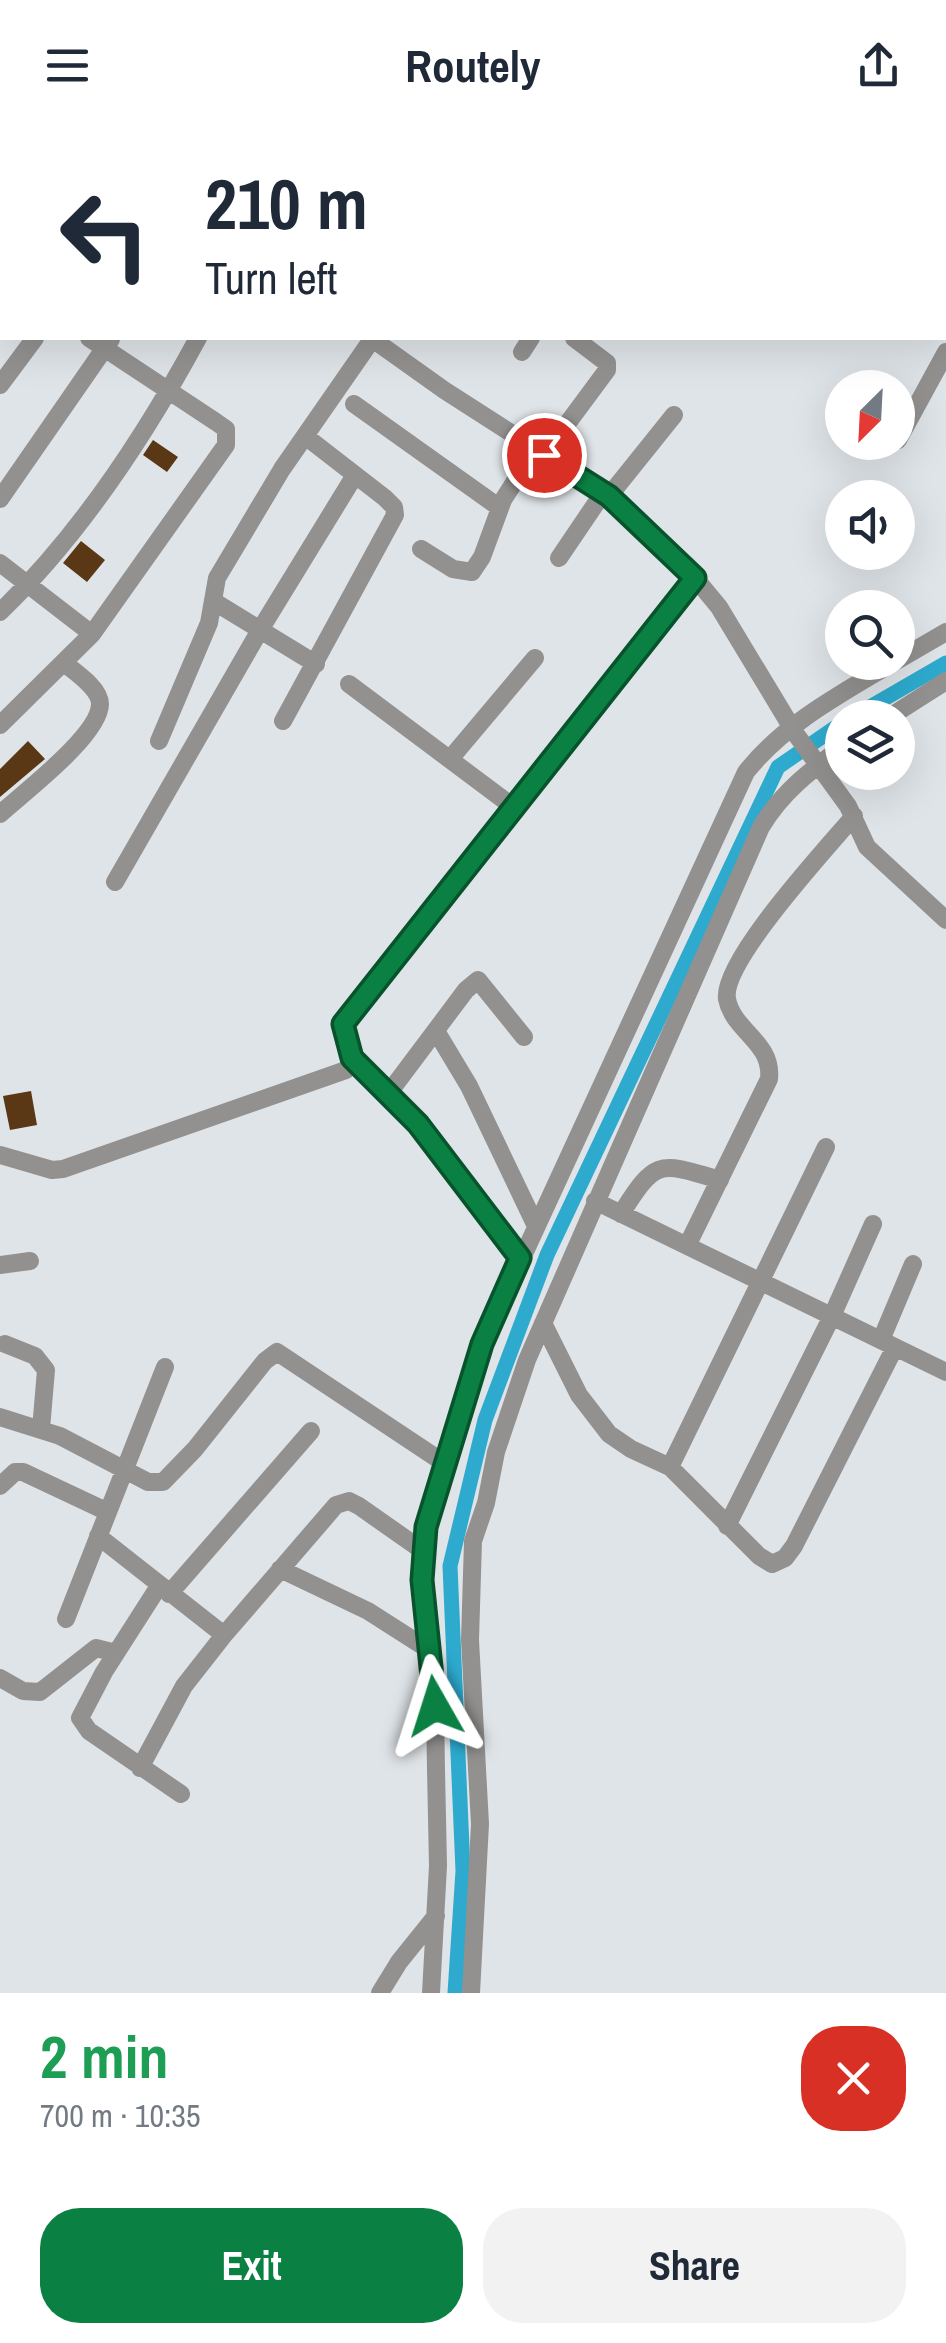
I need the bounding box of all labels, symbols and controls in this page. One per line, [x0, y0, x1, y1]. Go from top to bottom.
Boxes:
text: Routely [405, 35, 541, 96]
icon: menu [40, 38, 95, 93]
icon: share [851, 38, 906, 93]
text: 210 m [205, 157, 368, 251]
icon: left [40, 170, 170, 300]
text: Turn left [205, 247, 337, 308]
north arrow [825, 370, 915, 460]
map controls [825, 370, 915, 790]
pin [502, 413, 587, 498]
icon: arrive [517, 428, 572, 483]
button: sound [825, 480, 915, 570]
button: search [825, 590, 915, 680]
button: layers [825, 700, 915, 790]
position arrow [383, 1654, 487, 1758]
text: 2 min [40, 2016, 169, 2097]
button: close [801, 2026, 906, 2131]
text: 700 m · 10:35 [40, 2094, 200, 2137]
button: Exit [40, 2208, 463, 2323]
button: Share [483, 2208, 906, 2323]

